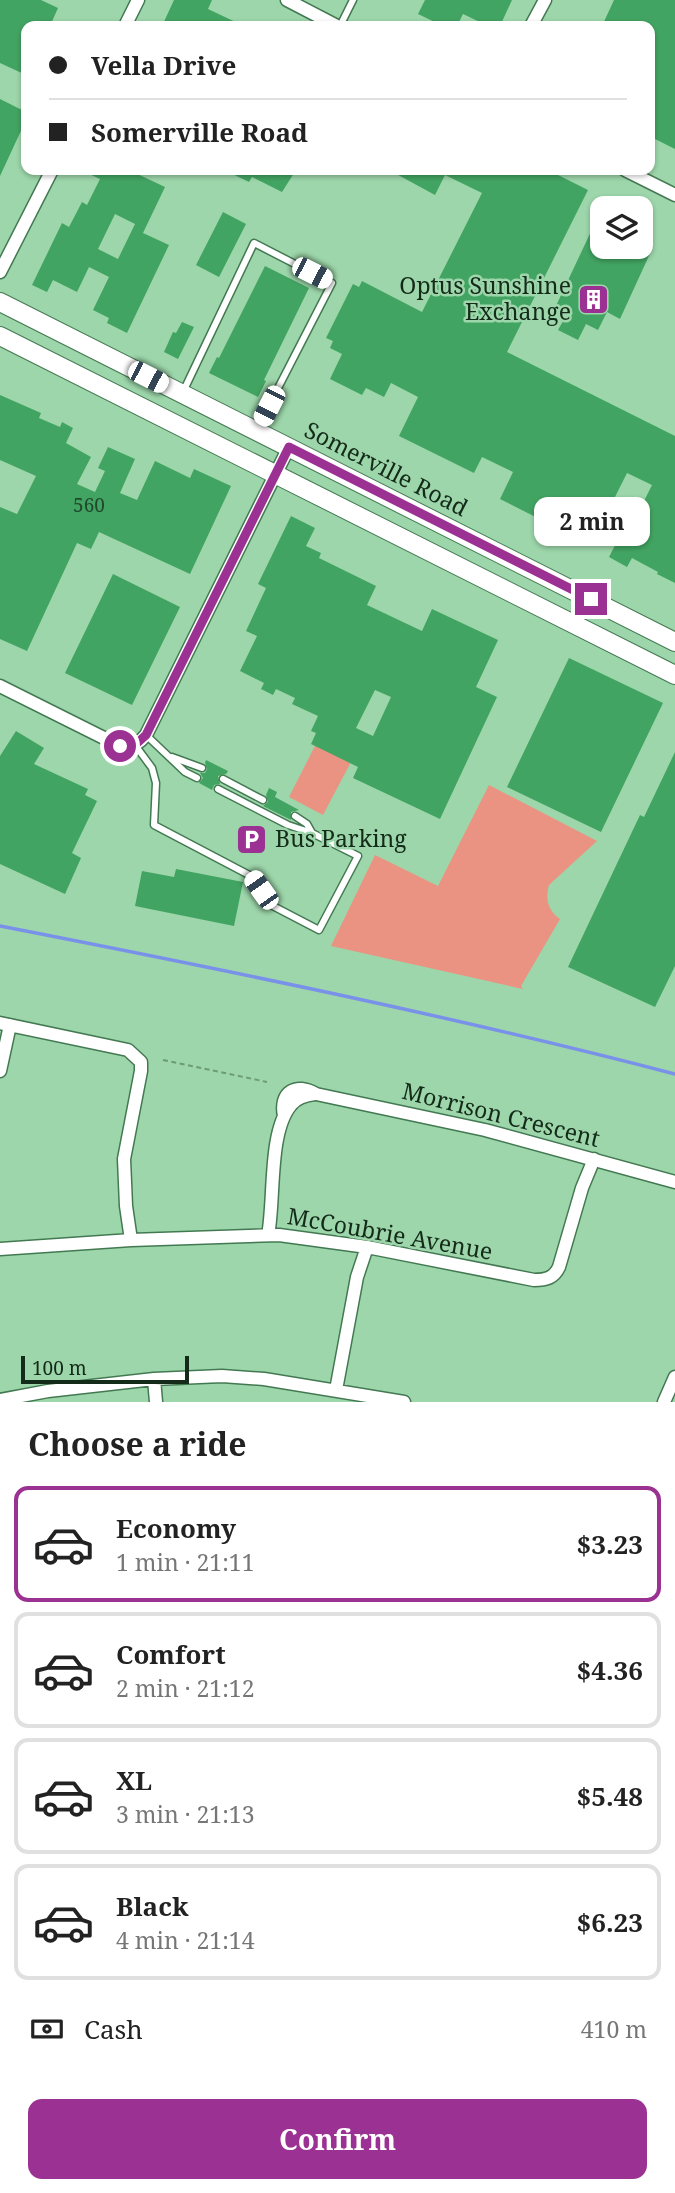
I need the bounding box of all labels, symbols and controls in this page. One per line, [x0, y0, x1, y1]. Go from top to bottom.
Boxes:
text: Vella Drive [91, 47, 236, 83]
text: Somerville Road [91, 114, 308, 150]
map controls [590, 196, 653, 259]
button: layers [590, 196, 653, 259]
car [289, 254, 336, 292]
place label: Optus Sunshine Exchange [399, 269, 571, 327]
building icon: Optus Sunshine Exchange [577, 282, 611, 316]
car [125, 358, 172, 396]
car [251, 383, 288, 429]
street label: Somerville Road [299, 413, 474, 523]
house number: 560 [73, 492, 105, 518]
callout: 2 min [533, 498, 649, 546]
text: 2 min [559, 505, 625, 537]
route end [575, 583, 607, 615]
route start [104, 730, 136, 762]
parking icon: Bus Parking [235, 822, 269, 856]
place label: Bus Parking [275, 822, 407, 854]
car [241, 867, 282, 913]
street label: Morrison Crescent [399, 1074, 603, 1154]
street label: McCoubrie Avenue [285, 1199, 495, 1267]
scale bar [21, 1353, 189, 1385]
text: 100 m [32, 1355, 87, 1381]
text: Choose a ride [28, 1422, 247, 1465]
text: Economy [116, 1510, 236, 1546]
icon: car [32, 1513, 95, 1576]
text: $3.23 [577, 1526, 643, 1562]
text: 1 min · 21:11 [116, 1546, 254, 1578]
text: Comfort [116, 1636, 226, 1672]
icon: car [32, 1639, 95, 1702]
text: $4.36 [577, 1652, 643, 1688]
text: 2 min · 21:12 [116, 1672, 254, 1704]
text: XL [116, 1762, 152, 1798]
icon: car [32, 1765, 95, 1828]
text: $5.48 [577, 1778, 643, 1814]
text: 3 min · 21:13 [116, 1798, 254, 1830]
text: Black [116, 1888, 189, 1924]
icon: car [32, 1891, 95, 1954]
text: $6.23 [577, 1904, 643, 1940]
text: 4 min · 21:14 [116, 1924, 254, 1956]
icon: cash [28, 2010, 66, 2048]
text: Cash [84, 2011, 143, 2047]
text: 410 m [581, 2013, 647, 2045]
button: Confirm [28, 2099, 647, 2179]

